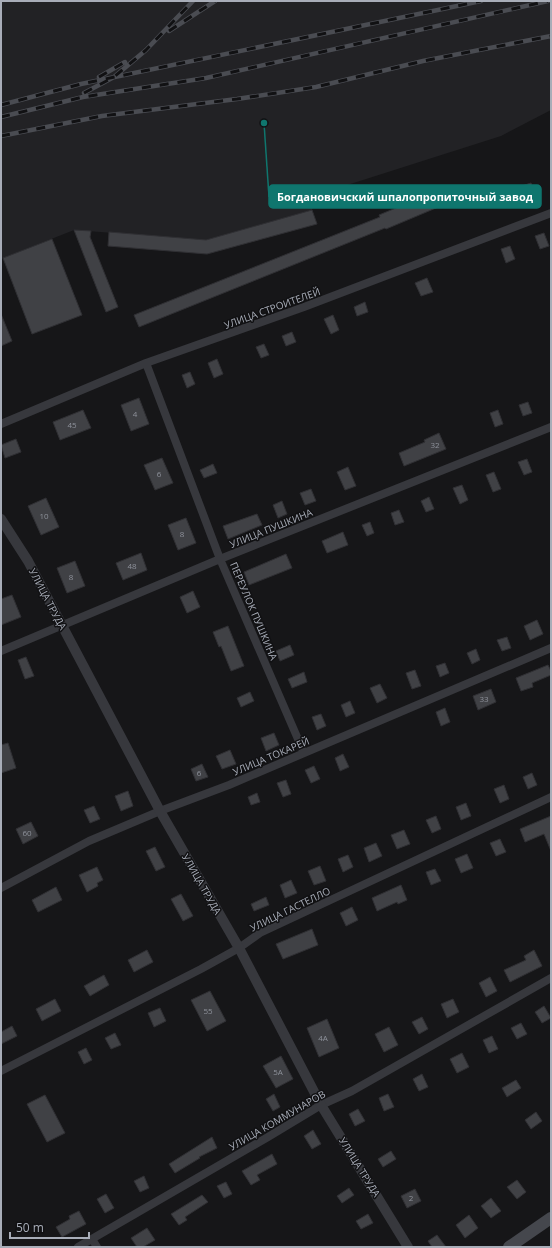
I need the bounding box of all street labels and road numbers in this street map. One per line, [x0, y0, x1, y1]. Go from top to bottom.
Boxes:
street label: УЛИЦА СТРОИТЕЛЕЙ [222, 284, 322, 332]
street label: УЛИЦА ПУШКИНА [227, 505, 315, 551]
street label: ПЕРЕУЛОК ПУШКИНА [227, 560, 281, 663]
street label: УЛИЦА ТРУДА [26, 566, 70, 633]
street label: УЛИЦА ТОКАРЕЙ [231, 734, 311, 778]
street label: УЛИЦА ТРУДА [179, 851, 225, 918]
street label: УЛИЦА ГАСТЕЛЛО [247, 883, 333, 935]
street label: УЛИЦА КОММУНАРОВ [226, 1087, 328, 1153]
street label: УЛИЦА ТРУДА [336, 1134, 384, 1200]

